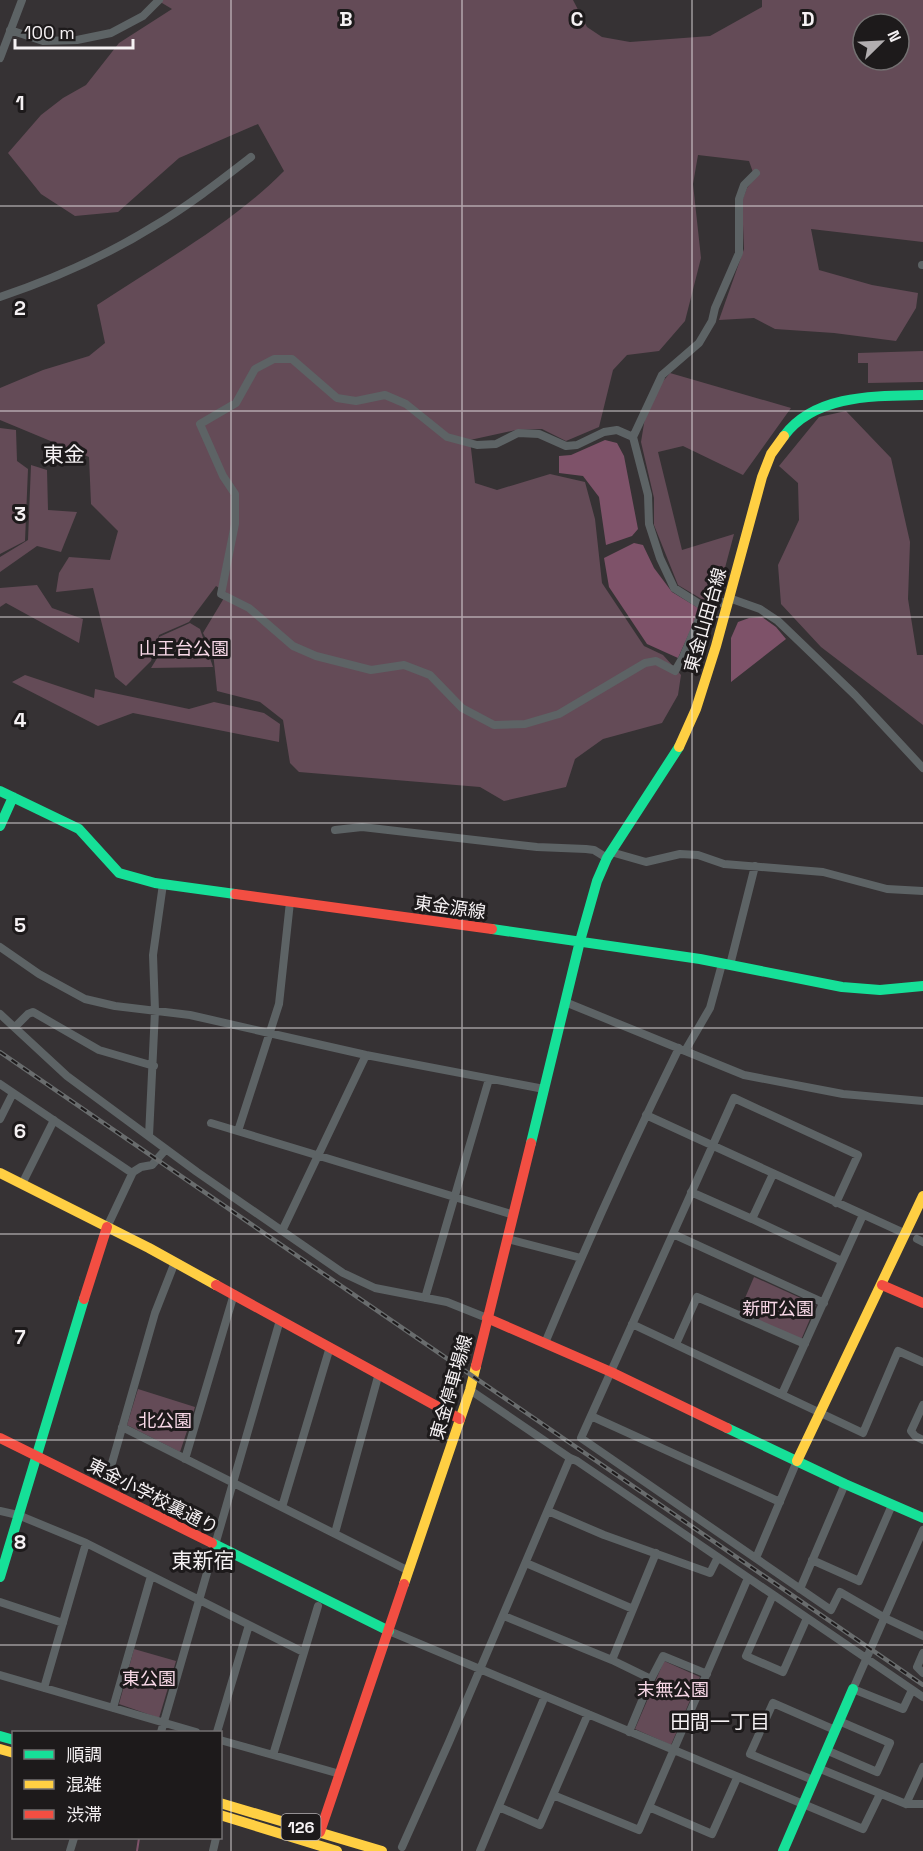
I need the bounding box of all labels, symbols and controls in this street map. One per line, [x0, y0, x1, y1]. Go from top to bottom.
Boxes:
text: B [339, 6, 353, 32]
text: C [571, 6, 584, 32]
text: D [801, 6, 815, 32]
scale bar [15, 12, 134, 50]
north arrow [851, 12, 911, 72]
text: 100 m [24, 21, 75, 44]
text: N [882, 27, 906, 45]
text: 1 [15, 90, 25, 116]
text: 2 [14, 295, 26, 321]
district label: 東金 [43, 441, 85, 468]
text: 3 [14, 501, 26, 527]
street label: 東金山田台線 [679, 565, 731, 675]
park label: 山王台公園 [139, 637, 229, 660]
text: 4 [14, 707, 27, 733]
street label: 東金源線 [413, 891, 487, 923]
text: 5 [14, 912, 26, 938]
text: 6 [14, 1118, 26, 1144]
park label: 新町公園 [742, 1297, 814, 1320]
text: 7 [14, 1324, 26, 1350]
street label: 東金停車場線 [425, 1332, 477, 1442]
park label: 北公園 [138, 1409, 192, 1432]
street label: 東金小学校裏通り [84, 1453, 222, 1539]
text: 8 [14, 1529, 26, 1555]
district label: 東新宿 [172, 1547, 235, 1574]
park label: 東公園 [122, 1667, 176, 1690]
park label: 末無公園 [637, 1678, 709, 1701]
district label: 田間一丁目 [670, 1709, 770, 1735]
legend [12, 1731, 222, 1839]
text: 順調 [66, 1743, 102, 1766]
text: 混雑 [66, 1773, 102, 1796]
text: 渋滞 [66, 1803, 102, 1826]
road number: 126 [282, 1814, 320, 1840]

